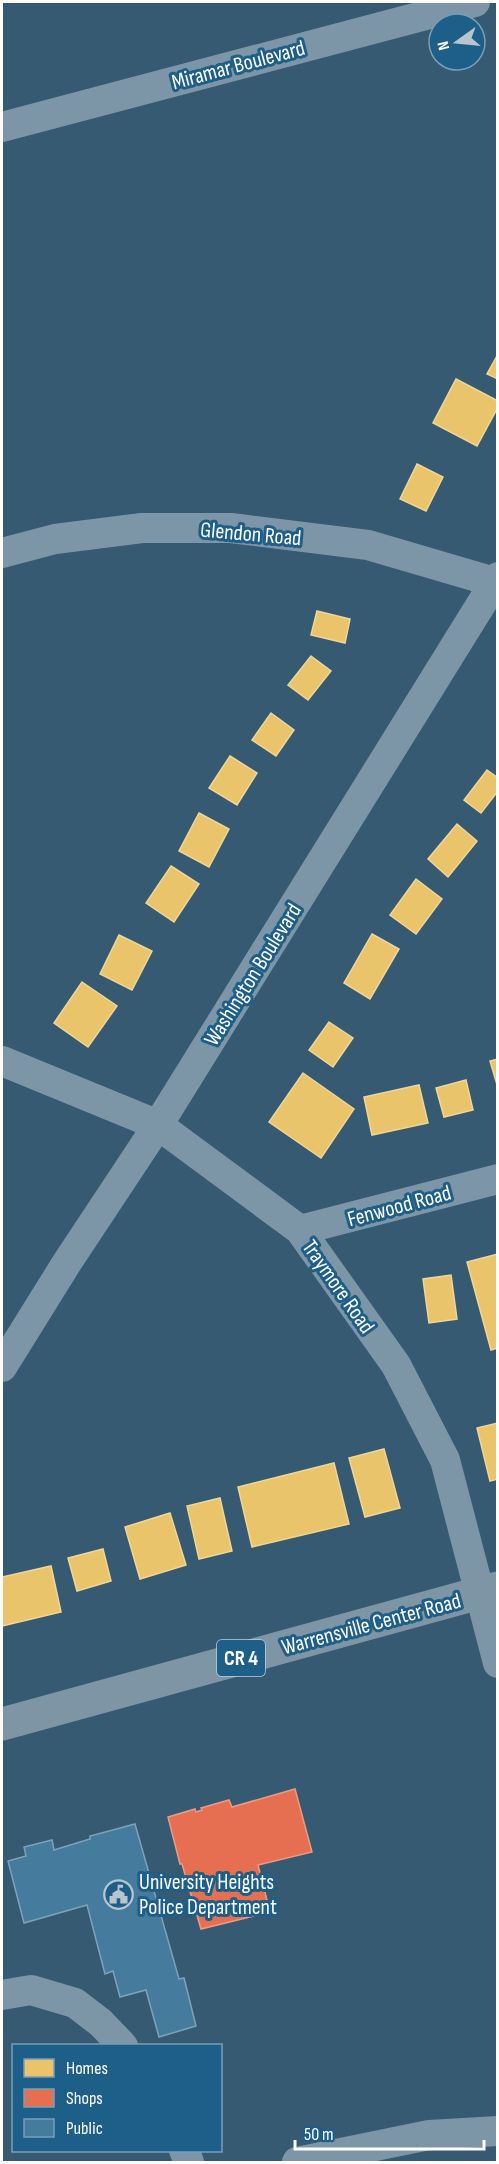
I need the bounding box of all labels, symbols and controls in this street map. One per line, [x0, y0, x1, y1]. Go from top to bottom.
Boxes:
north arrow [427, 12, 487, 72]
street label: Miramar Boulevard [169, 35, 308, 96]
text: N [434, 39, 454, 52]
street label: Glendon Road [199, 517, 302, 552]
street label: Washington Boulevard [199, 899, 308, 1051]
street label: Fenwood Road [345, 1180, 454, 1233]
street label: Traymore Road [296, 1235, 380, 1339]
street label: Warrensville Center Road [279, 1588, 464, 1661]
road number: CR 4 [217, 1640, 265, 1676]
place label: University Heights Police Department [139, 1869, 277, 1921]
public building icon: University Heights Police Department [102, 1878, 134, 1910]
legend [12, 2044, 222, 2152]
text: Homes [66, 2058, 108, 2079]
text: Shops [66, 2088, 103, 2109]
scale bar [295, 2113, 484, 2151]
text: Public [66, 2118, 103, 2139]
text: 50 m [304, 2124, 334, 2145]

